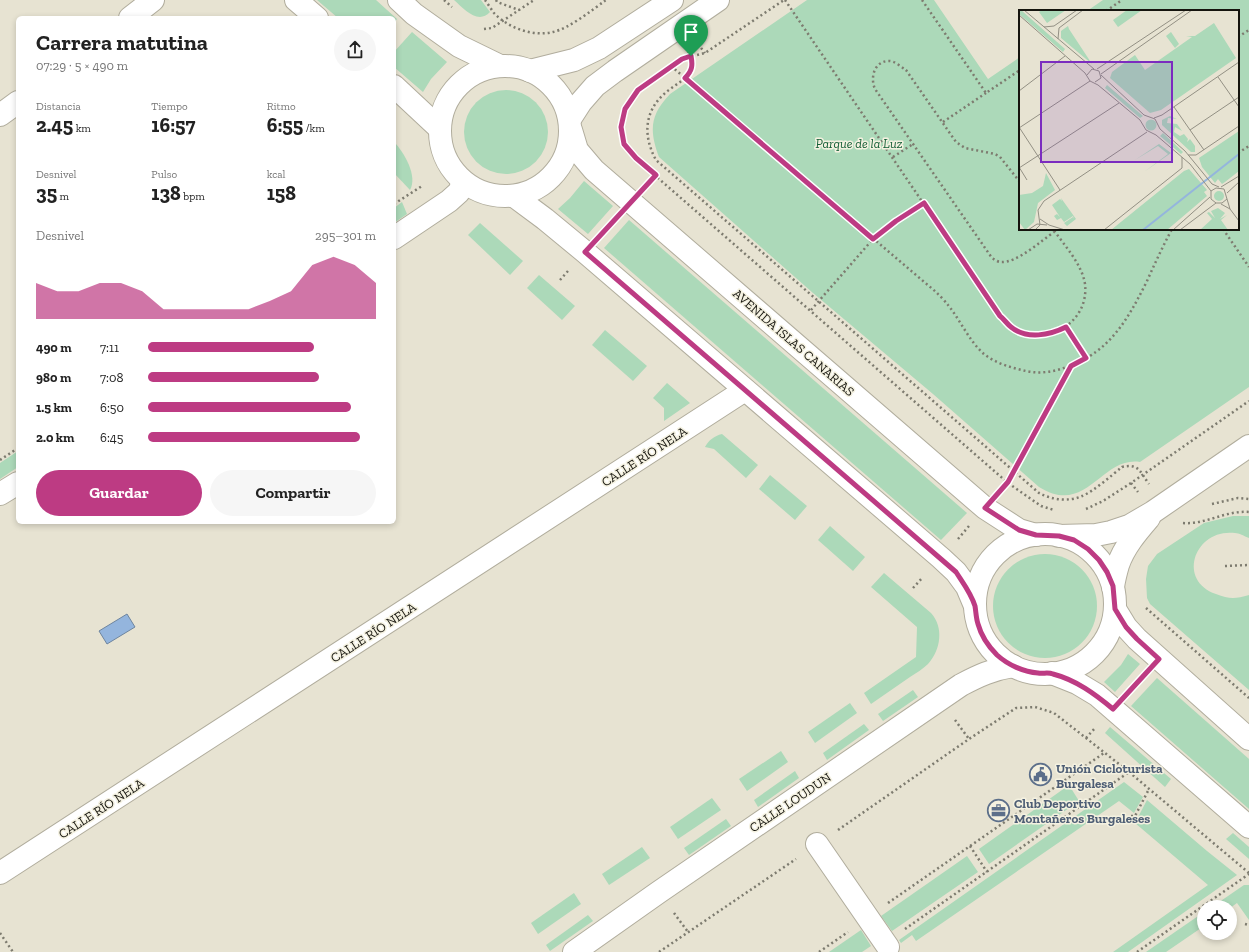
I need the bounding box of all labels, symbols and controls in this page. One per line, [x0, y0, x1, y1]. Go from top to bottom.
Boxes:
inset map [1019, 10, 1239, 230]
pin [674, 15, 708, 56]
icon: arrive [680, 21, 702, 43]
text: Carrera matutina [36, 29, 208, 56]
button: share [334, 29, 376, 71]
text: 07:29 · 5 × 490 m [36, 58, 128, 73]
text: Distancia [36, 100, 81, 113]
text: Tiempo [151, 100, 188, 113]
text: Ritmo [267, 100, 296, 113]
text: 2.45 [36, 113, 73, 137]
text: 16:57 [151, 113, 195, 137]
text: 6:55 [267, 113, 303, 137]
text: km [73, 122, 91, 135]
text: /km [303, 122, 325, 135]
park label: Parque de la Luz [815, 136, 903, 151]
text: Desnivel [36, 168, 77, 181]
text: Pulso [151, 168, 177, 181]
text: kcal [267, 168, 286, 181]
text: 35 [36, 181, 57, 205]
text: 138 [151, 181, 181, 205]
text: 158 [267, 181, 296, 205]
text: m [57, 190, 69, 203]
text: bpm [181, 190, 205, 203]
text: Desnivel [36, 228, 84, 243]
text: 295–301 m [315, 228, 376, 243]
street label: AVENIDA ISLAS CANARIAS [730, 286, 857, 399]
text: 490 m [36, 340, 72, 355]
text: 7:11 [100, 340, 119, 355]
text: 980 m [36, 370, 71, 385]
text: 7:08 [100, 370, 124, 385]
text: 1.5 km [36, 400, 72, 415]
text: 6:50 [100, 400, 124, 415]
street label: CALLE RÍO NELA [599, 423, 690, 490]
text: 2.0 km [36, 430, 74, 445]
text: 6:45 [100, 430, 123, 445]
button: Guardar [36, 470, 202, 516]
button: Compartir [210, 470, 376, 516]
street label: CALLE RÍO NELA [328, 599, 419, 666]
place label: Unión Cicloturista Burgalesa [1056, 761, 1163, 791]
public building icon: Unión Cicloturista Burgalesa [1027, 762, 1053, 788]
street label: CALLE LOUDUN [747, 769, 834, 835]
street label: CALLE RÍO NELA [56, 775, 147, 842]
place label: Club Deportivo Montañeros Burgaleses [1014, 796, 1150, 826]
office icon: Club Deportivo Montañeros Burgaleses [986, 797, 1012, 823]
map controls [1197, 900, 1237, 940]
button: locate [1197, 900, 1237, 940]

